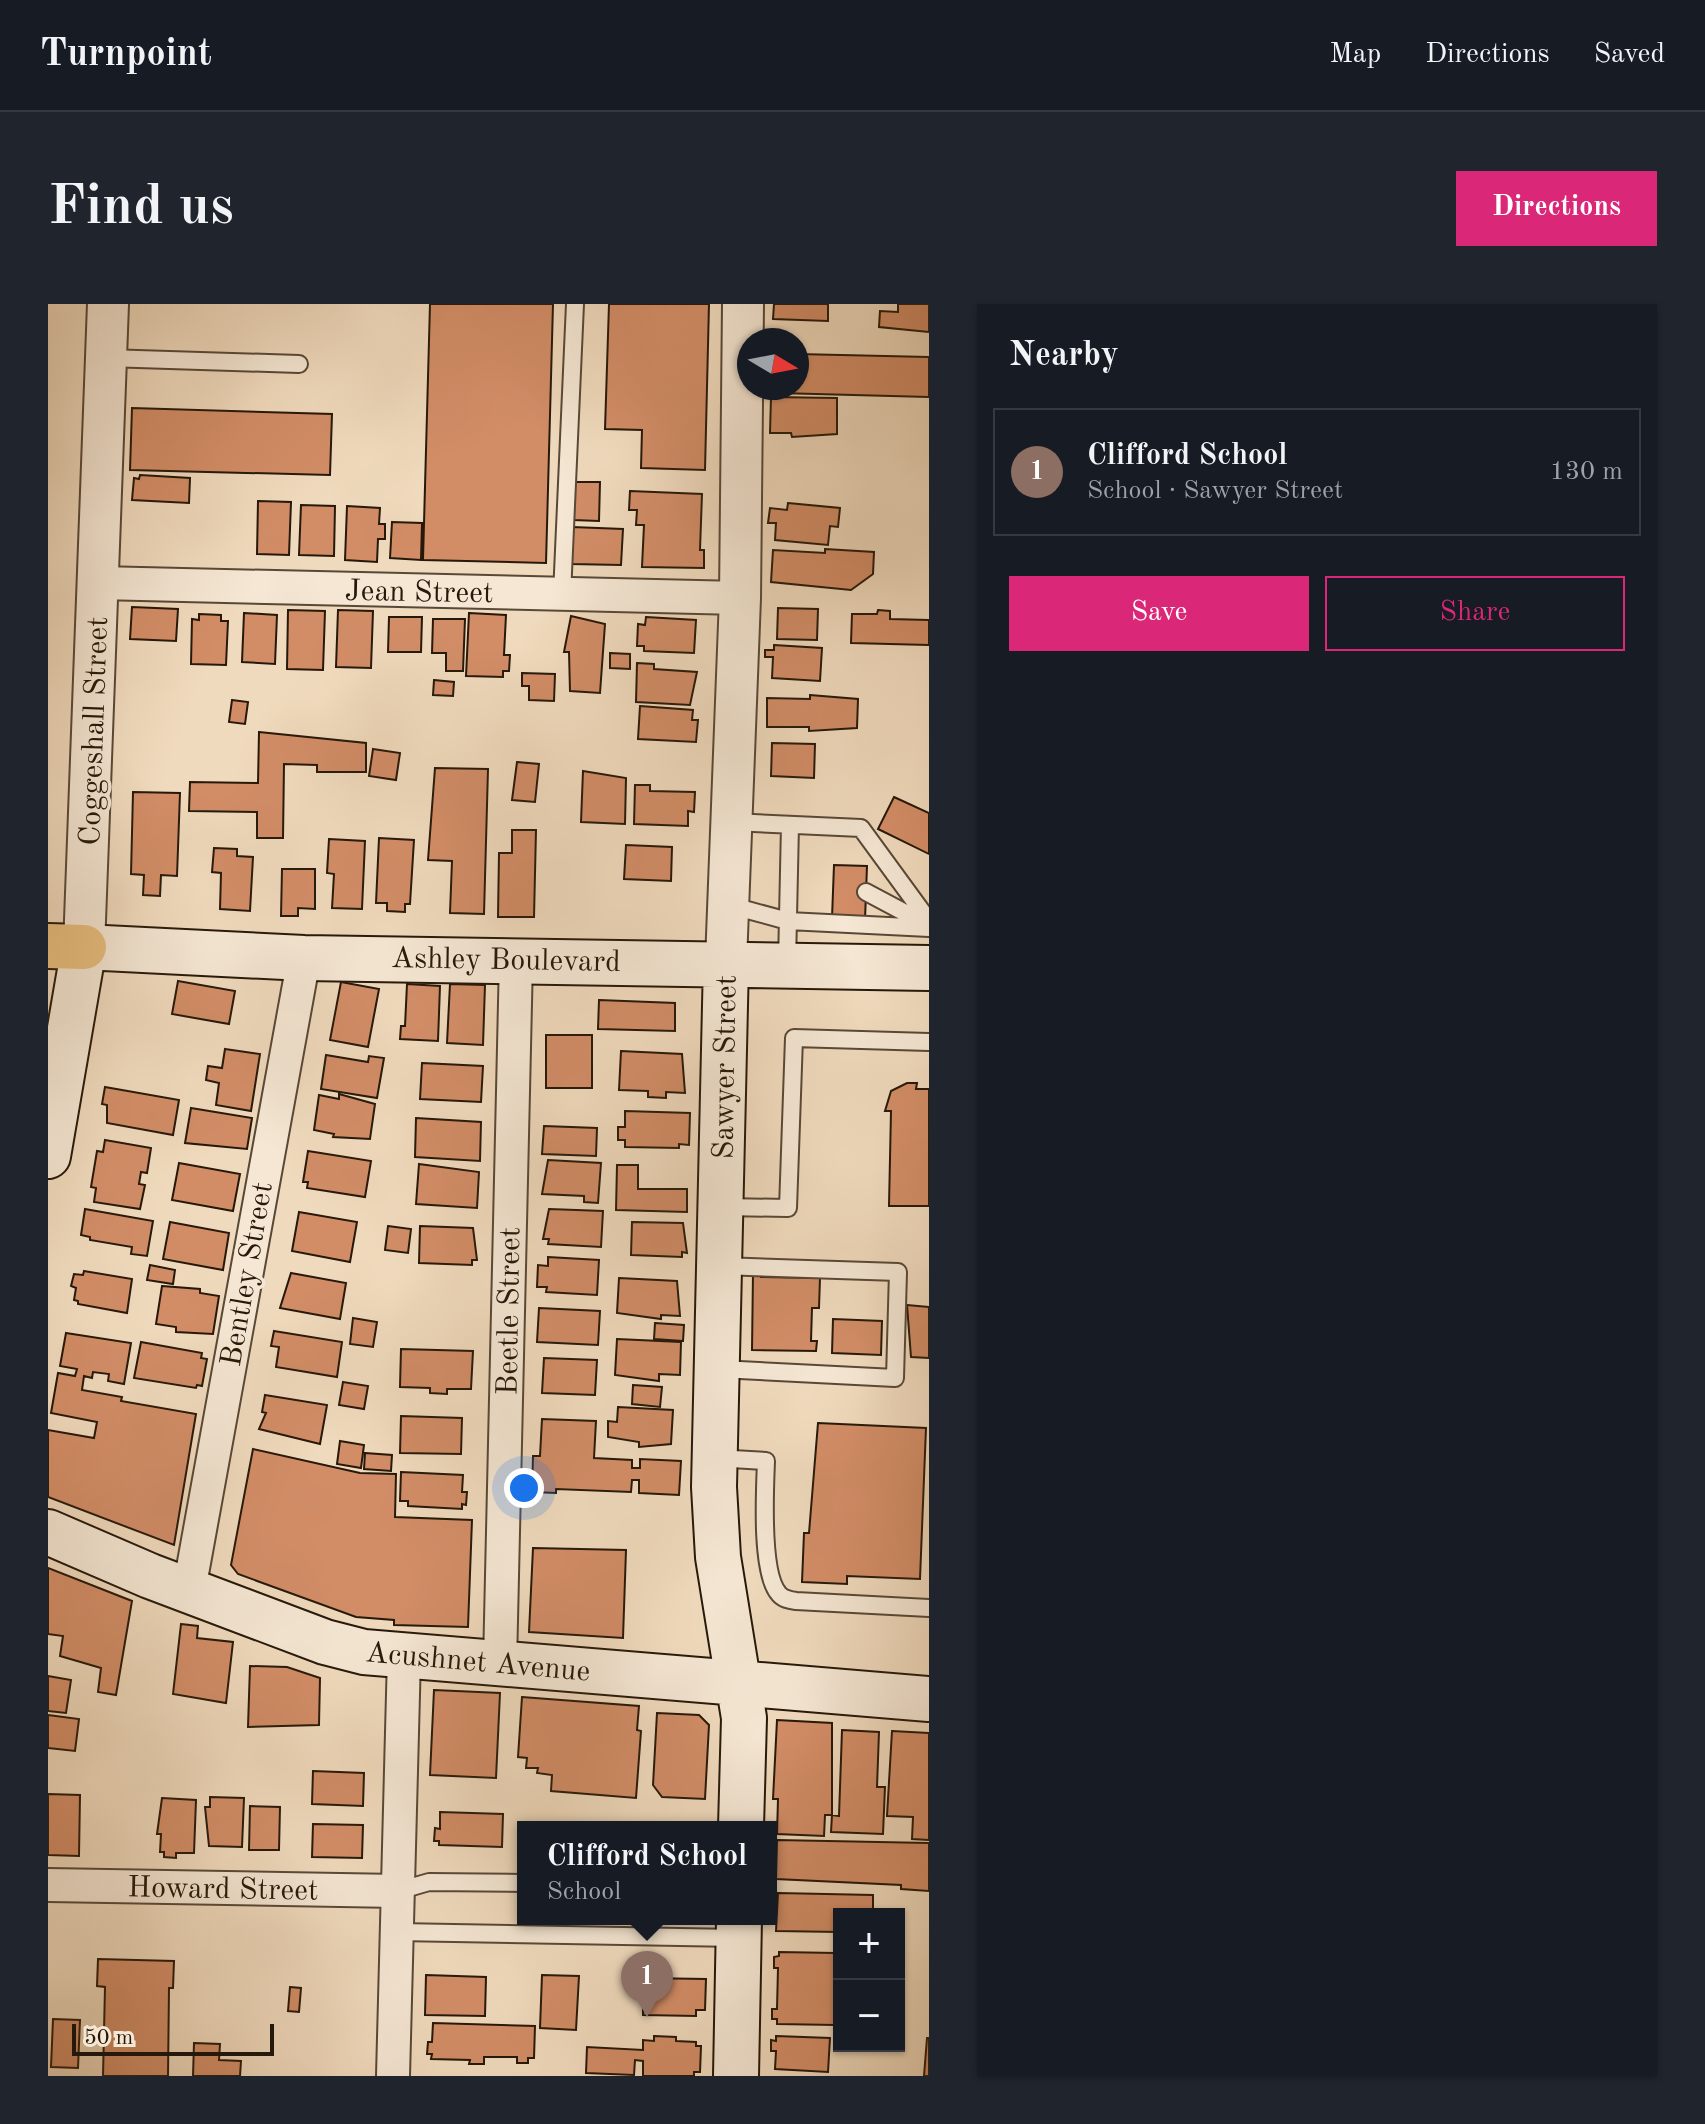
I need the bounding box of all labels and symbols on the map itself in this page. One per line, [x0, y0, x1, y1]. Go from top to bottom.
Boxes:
north arrow [737, 328, 809, 400]
street label: Jean Street [344, 577, 494, 609]
street label: Coggeshall Street [76, 616, 114, 846]
street label: Ashley Boulevard [391, 944, 621, 978]
street label: Sawyer Street [709, 975, 743, 1160]
street label: Bentley Street [217, 1180, 279, 1369]
street label: Beetle Street [494, 1226, 526, 1396]
your location [504, 1468, 544, 1508]
street label: Acushnet Avenue [364, 1638, 591, 1688]
street label: Howard Street [127, 1873, 319, 1907]
pin: 1 [621, 1951, 673, 2017]
scale bar [72, 2020, 274, 2056]

